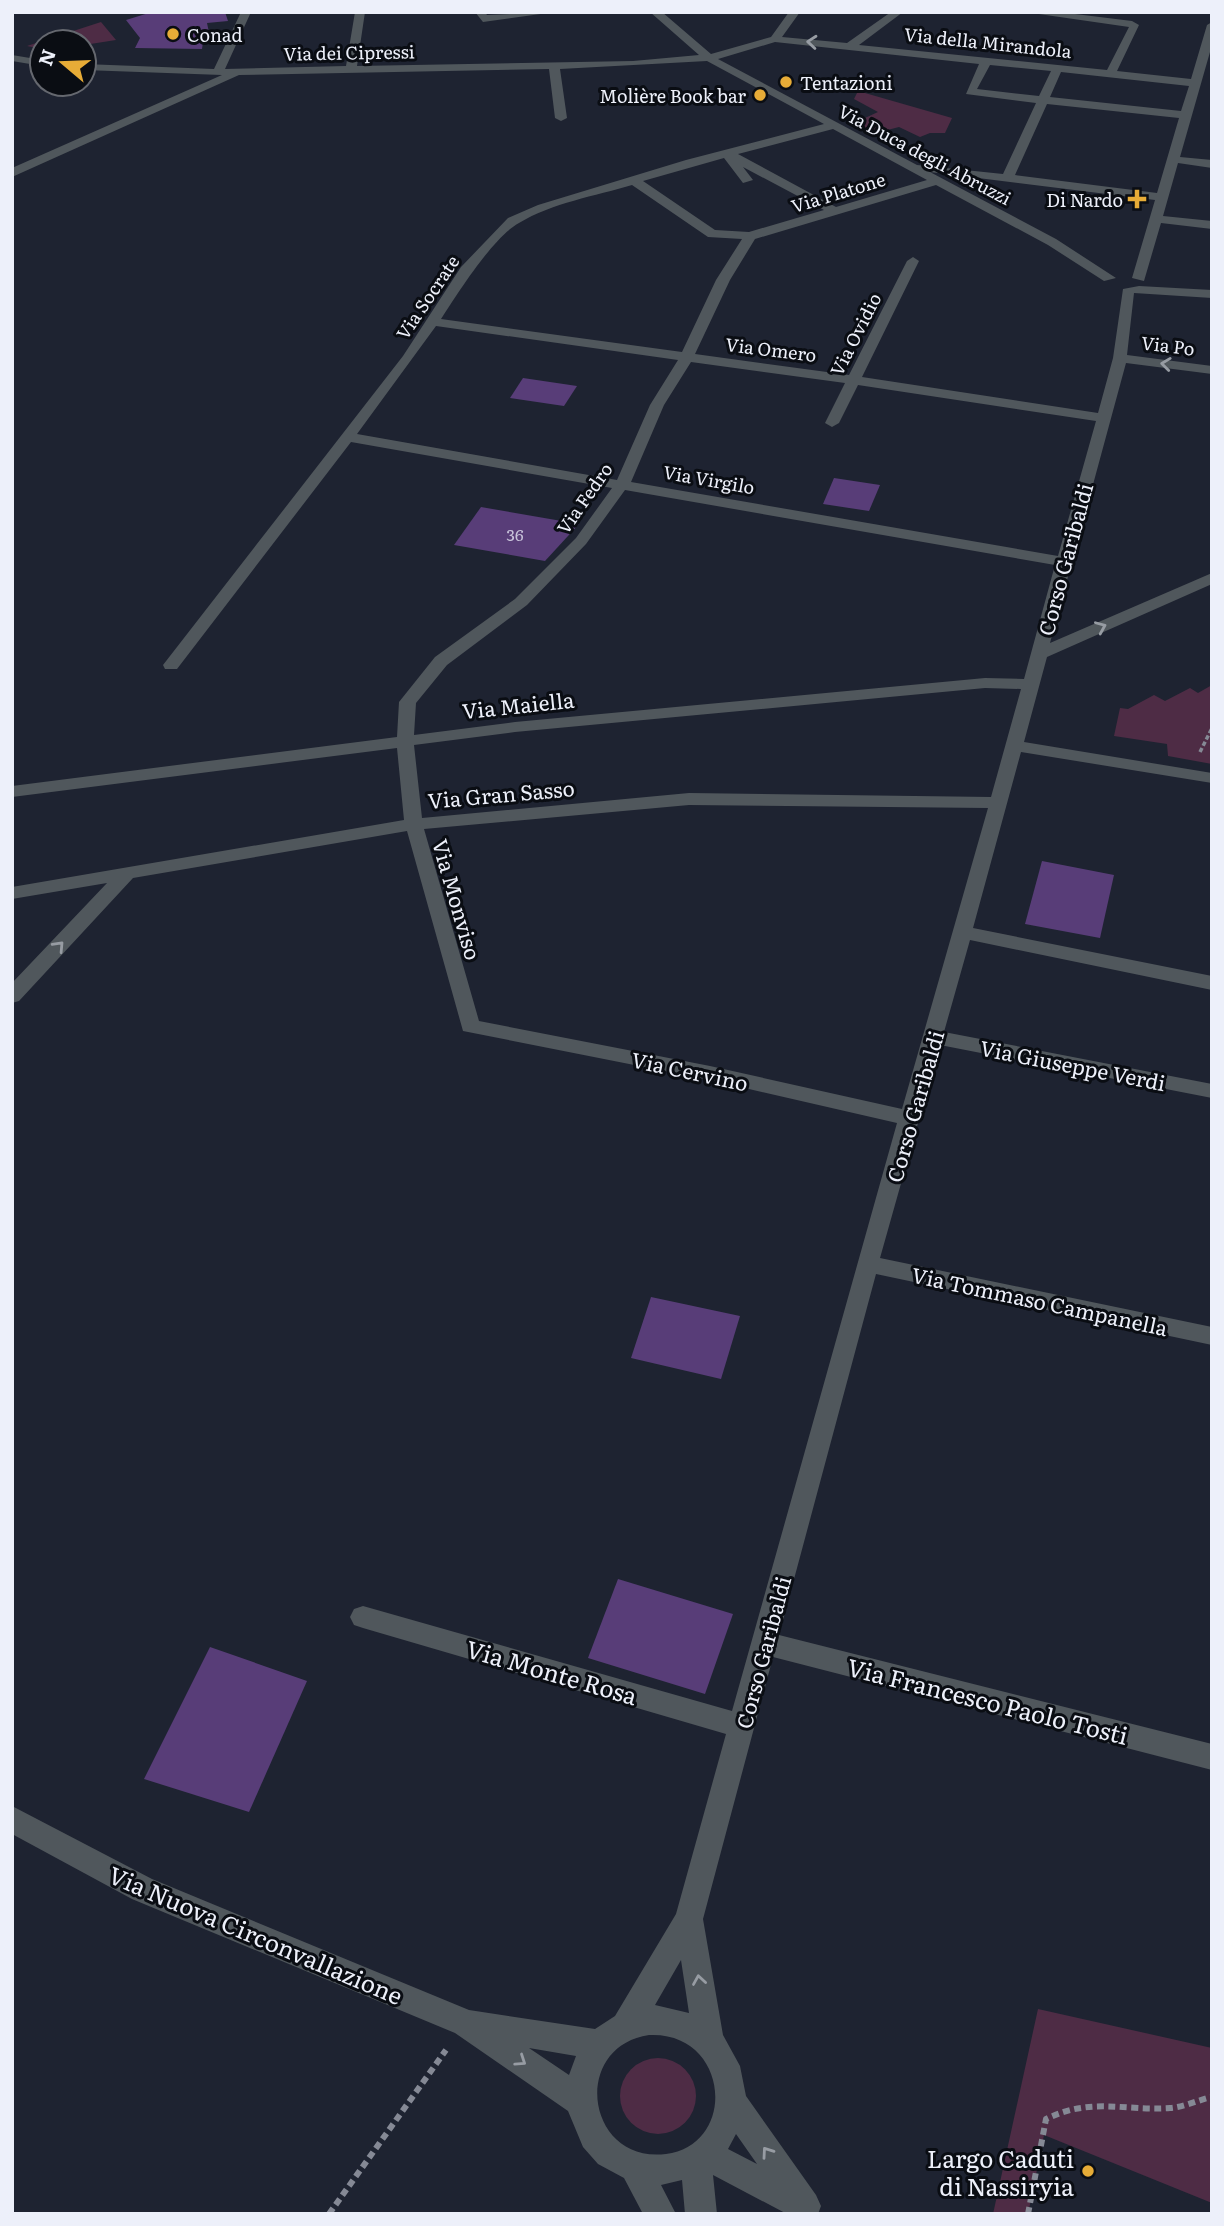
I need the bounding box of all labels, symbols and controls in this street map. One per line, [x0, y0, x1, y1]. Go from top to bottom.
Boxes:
street label: Via della Mirandola [903, 20, 1073, 64]
place label: Conad [187, 21, 242, 48]
marker: Conad [165, 26, 181, 42]
north arrow [28, 28, 98, 98]
one-way arrow [806, 35, 817, 50]
street label: Via dei Cipressi [283, 37, 415, 67]
text: N [30, 45, 62, 69]
place label: Tentazioni [800, 69, 892, 96]
marker: Tentazioni [778, 74, 794, 90]
place label: Molière Book bar [599, 82, 746, 109]
marker: Molière Book bar [752, 87, 768, 103]
street label: Via Duca degli Abruzzi [834, 97, 1016, 211]
street label: Via Platone [788, 165, 888, 219]
place label: Di Nardo [1046, 186, 1123, 213]
marker: Di Nardo [1129, 191, 1145, 207]
street label: Via Socrate [389, 249, 465, 345]
street label: Via Ovidio [823, 288, 887, 380]
street label: Via Po [1140, 328, 1196, 362]
street label: Via Omero [724, 330, 818, 368]
one-way arrow [1160, 357, 1171, 372]
street label: Via Fedro [549, 457, 619, 539]
street label: Via Virgilo [661, 458, 757, 500]
street label: Corso Garibaldi [1029, 479, 1099, 639]
house number: 36 [506, 522, 524, 546]
one-way arrow [1094, 621, 1107, 635]
street label: Via Maiella [460, 683, 576, 725]
street label: Via Gran Sasso [426, 771, 576, 815]
street label: Via Monviso [426, 835, 490, 963]
one-way arrow [50, 941, 63, 954]
street label: Corso Garibaldi [877, 1026, 951, 1186]
street label: Via Giuseppe Verdi [978, 1031, 1168, 1097]
street label: Via Cervino [629, 1043, 751, 1097]
street label: Via Tommaso Campanella [909, 1258, 1172, 1342]
street label: Corso Garibaldi [727, 1572, 797, 1732]
street label: Via Monte Rosa [462, 1630, 642, 1712]
street label: Via Francesco Paolo Tosti [844, 1648, 1132, 1752]
street label: Via Nuova Circonvallazione [103, 1856, 409, 2012]
one-way arrow [692, 1974, 707, 1986]
one-way arrow [514, 2053, 527, 2066]
place label: Largo Caduti di Nassiryia [927, 2140, 1074, 2203]
one-way arrow [763, 2147, 775, 2160]
marker: Largo Caduti di Nassiryia [1080, 2163, 1096, 2179]

